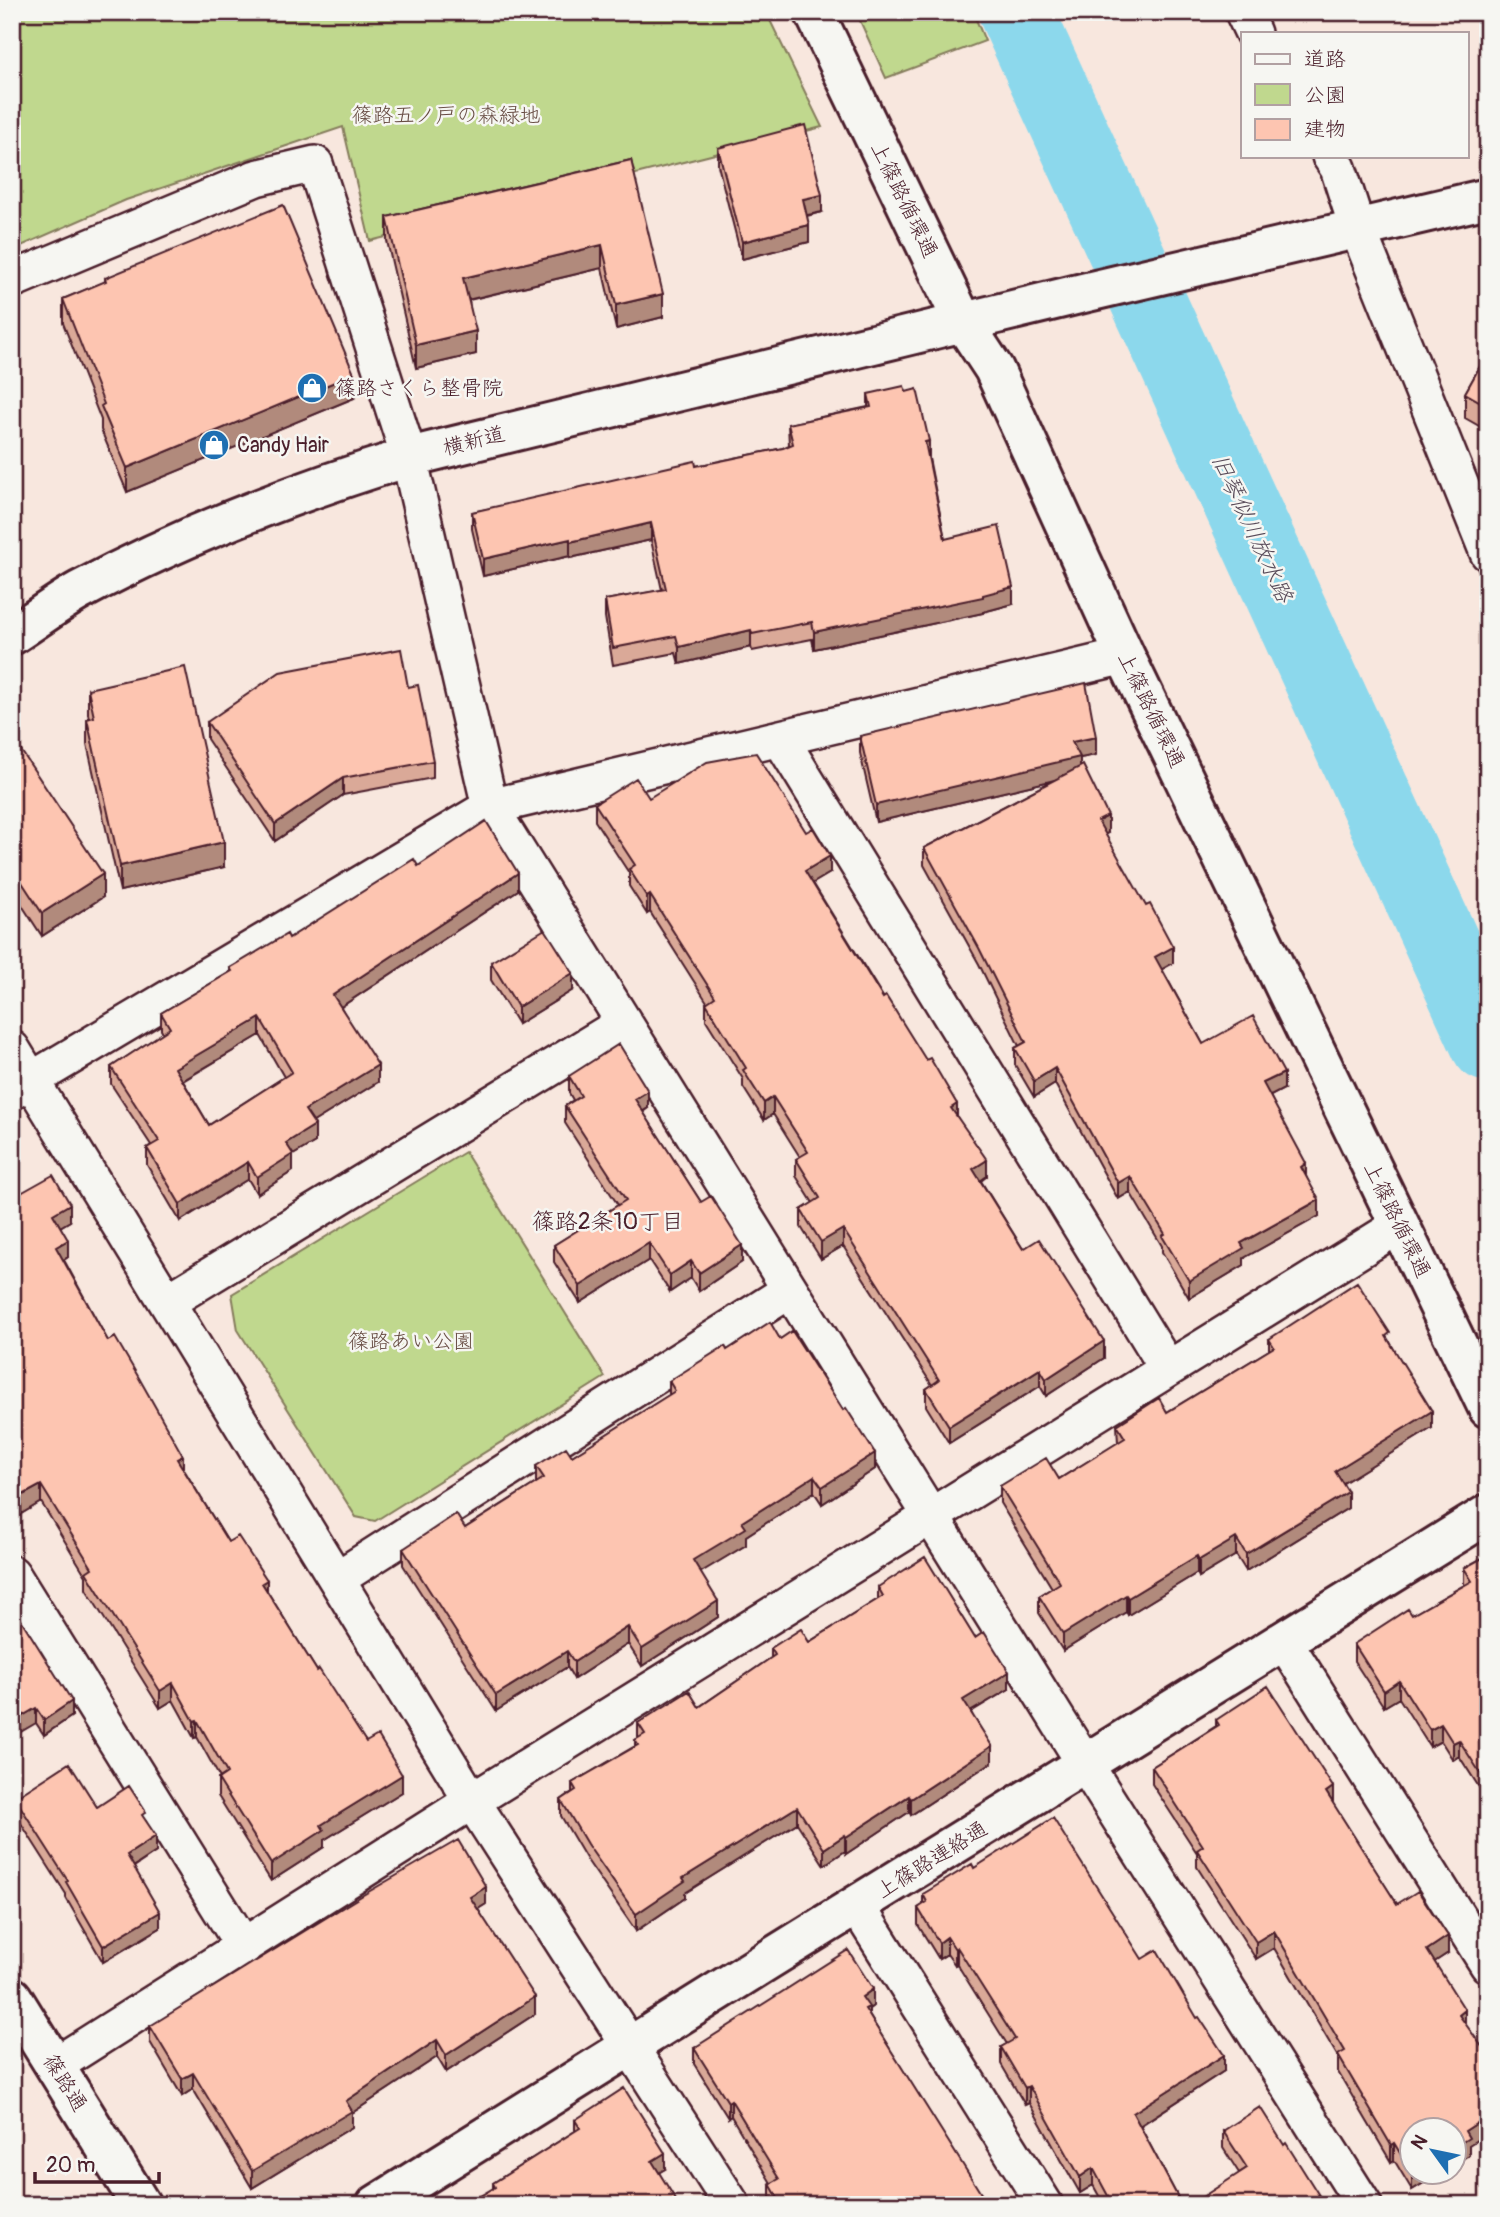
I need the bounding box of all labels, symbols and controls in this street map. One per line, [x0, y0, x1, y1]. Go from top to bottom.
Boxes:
legend [1241, 32, 1468, 158]
text: 道路 [1304, 46, 1346, 73]
text: 公園 [1304, 82, 1346, 109]
park label: 篠路五ノ戸の森緑地 [352, 102, 541, 129]
text: 建物 [1304, 116, 1346, 143]
street label: 上篠路循環通 [864, 137, 944, 263]
shop icon: 篠路さくら整骨院 [295, 371, 329, 405]
place label: 篠路さくら整骨院 [335, 375, 503, 402]
street label: 横新道 [440, 420, 508, 462]
shop icon: Candy Hair [197, 428, 231, 462]
place label: Candy Hair [237, 432, 330, 459]
water label: 旧琴似川放水路 [1205, 449, 1300, 609]
street label: 上篠路循環通 [1111, 647, 1191, 773]
street label: 上篠路循環通 [1357, 1157, 1437, 1283]
district label: 篠路2条10丁目 [532, 1207, 684, 1236]
park label: 篠路あい公園 [348, 1328, 474, 1355]
street label: 上篠路連絡通 [871, 1815, 993, 1905]
street label: 篠路通 [37, 2049, 93, 2117]
north arrow [1398, 2116, 1468, 2186]
text: N [1406, 2130, 1433, 2154]
scale bar [35, 2140, 159, 2184]
text: 20 m [46, 2152, 95, 2179]

